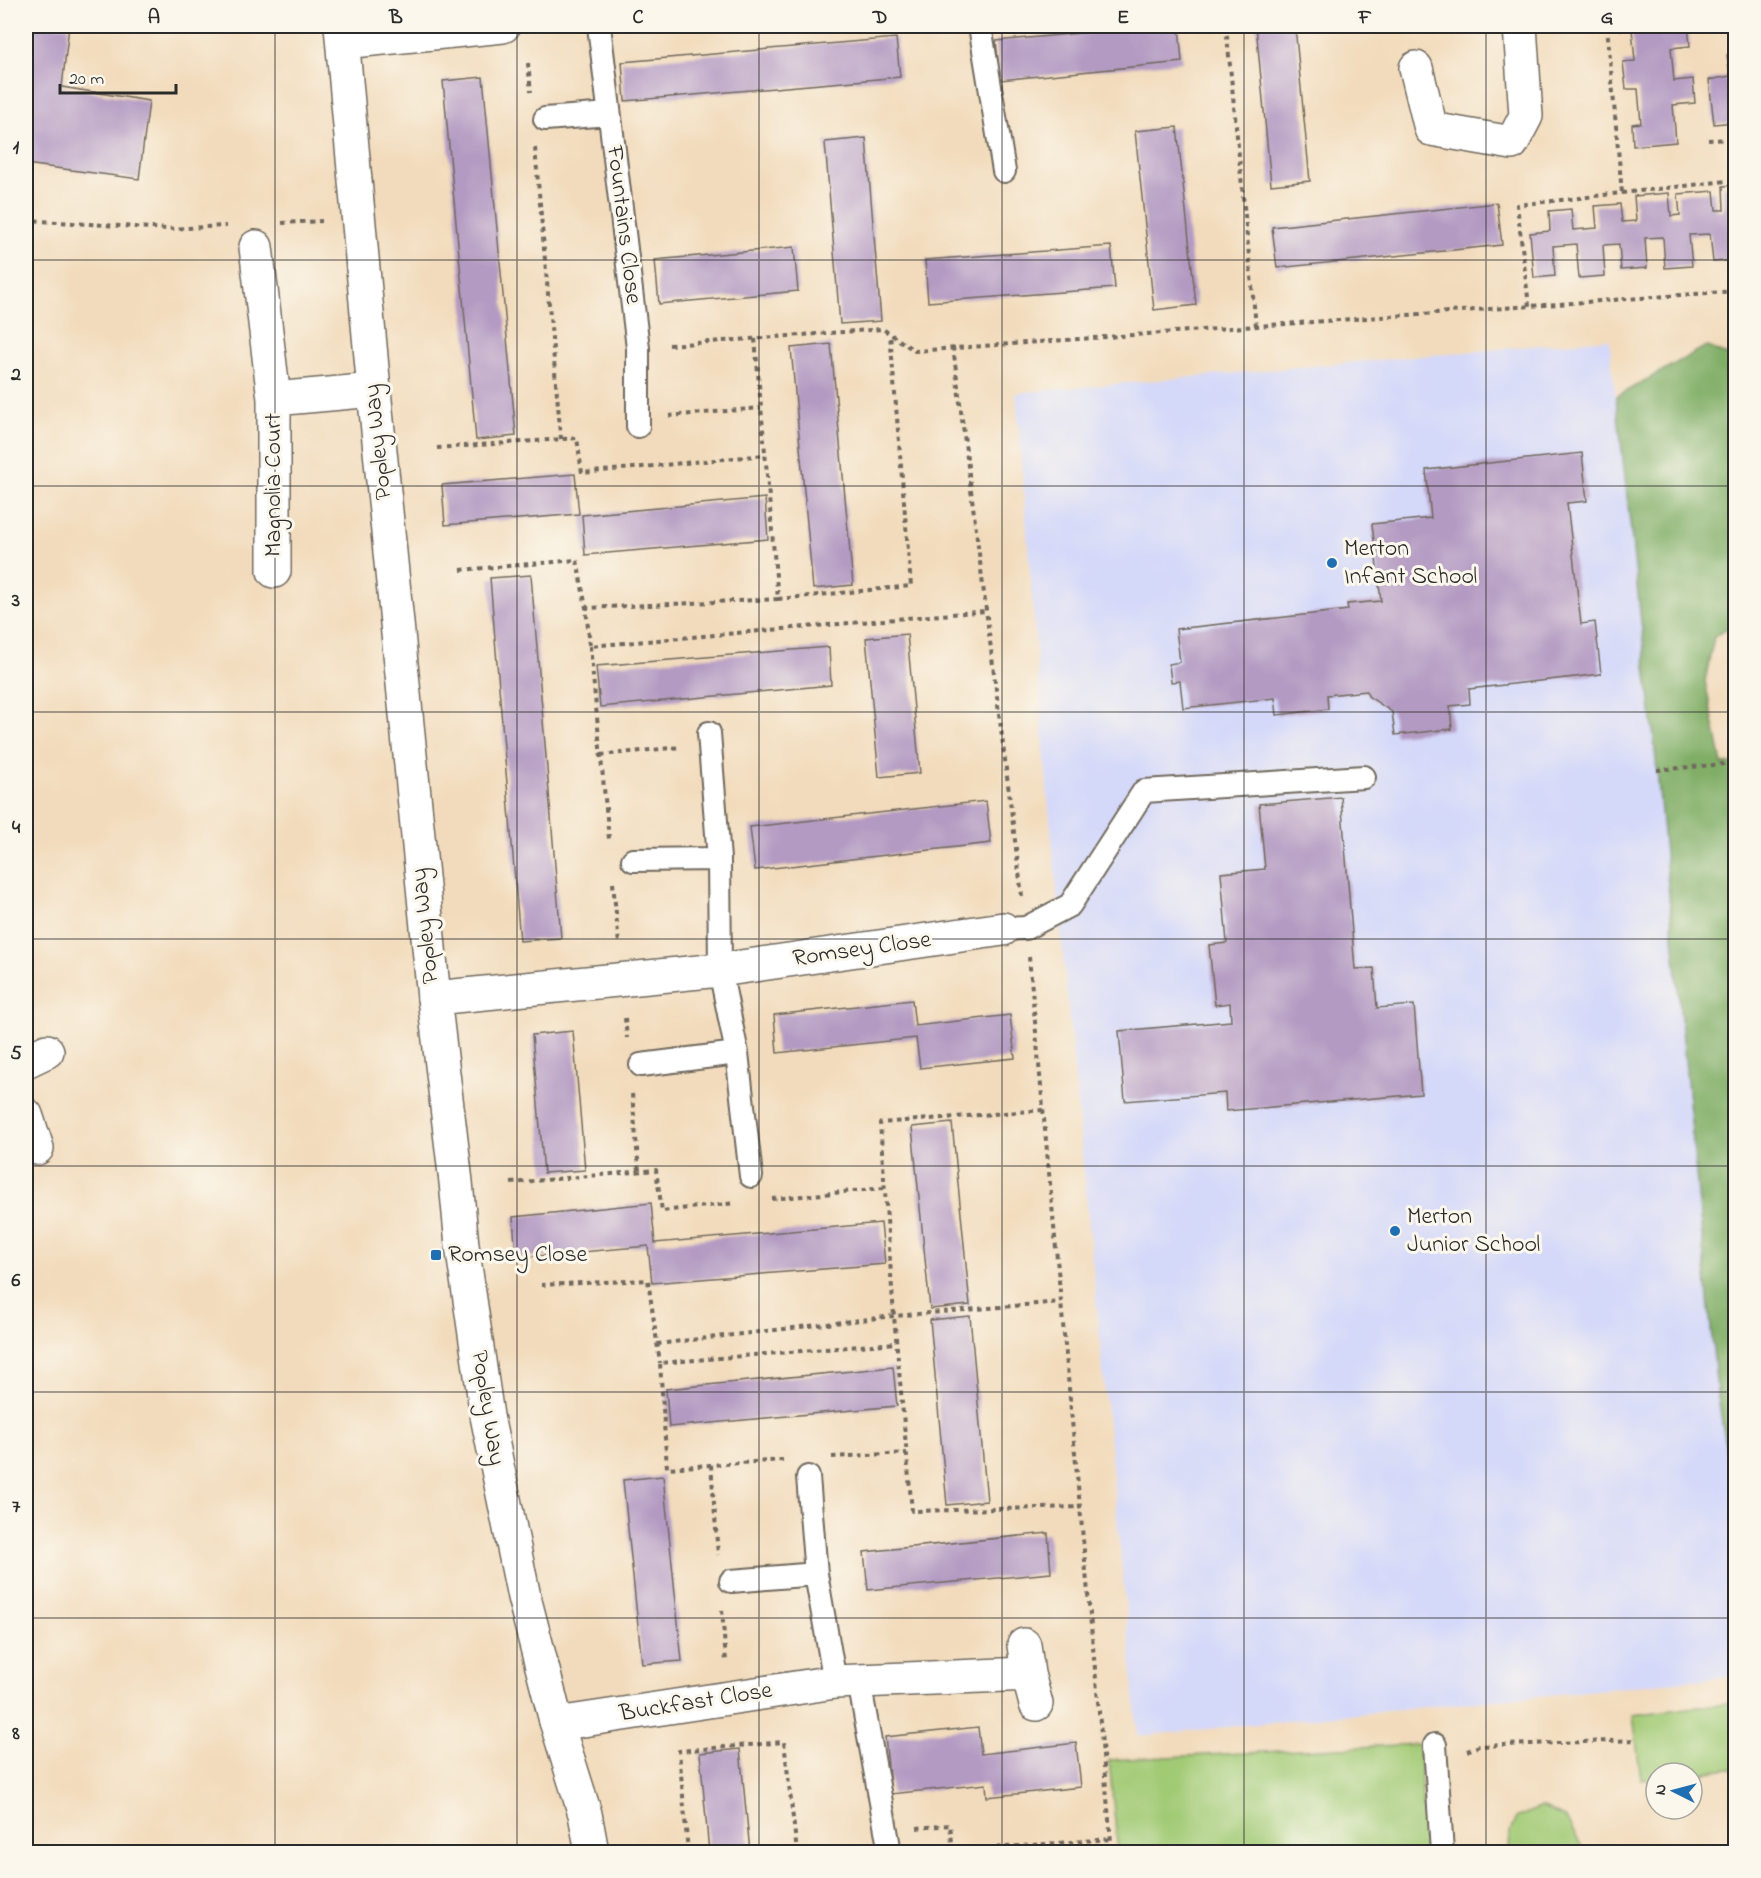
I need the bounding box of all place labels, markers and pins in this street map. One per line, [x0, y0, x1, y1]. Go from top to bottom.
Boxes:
place label: Merton Infant School [1344, 532, 1477, 595]
marker: Merton Infant School [1325, 556, 1339, 570]
place label: Merton Junior School [1407, 1200, 1540, 1263]
marker: Merton Junior School [1388, 1224, 1402, 1238]
place label: Romsey Close [448, 1238, 588, 1274]
marker: Romsey Close [429, 1248, 443, 1262]

